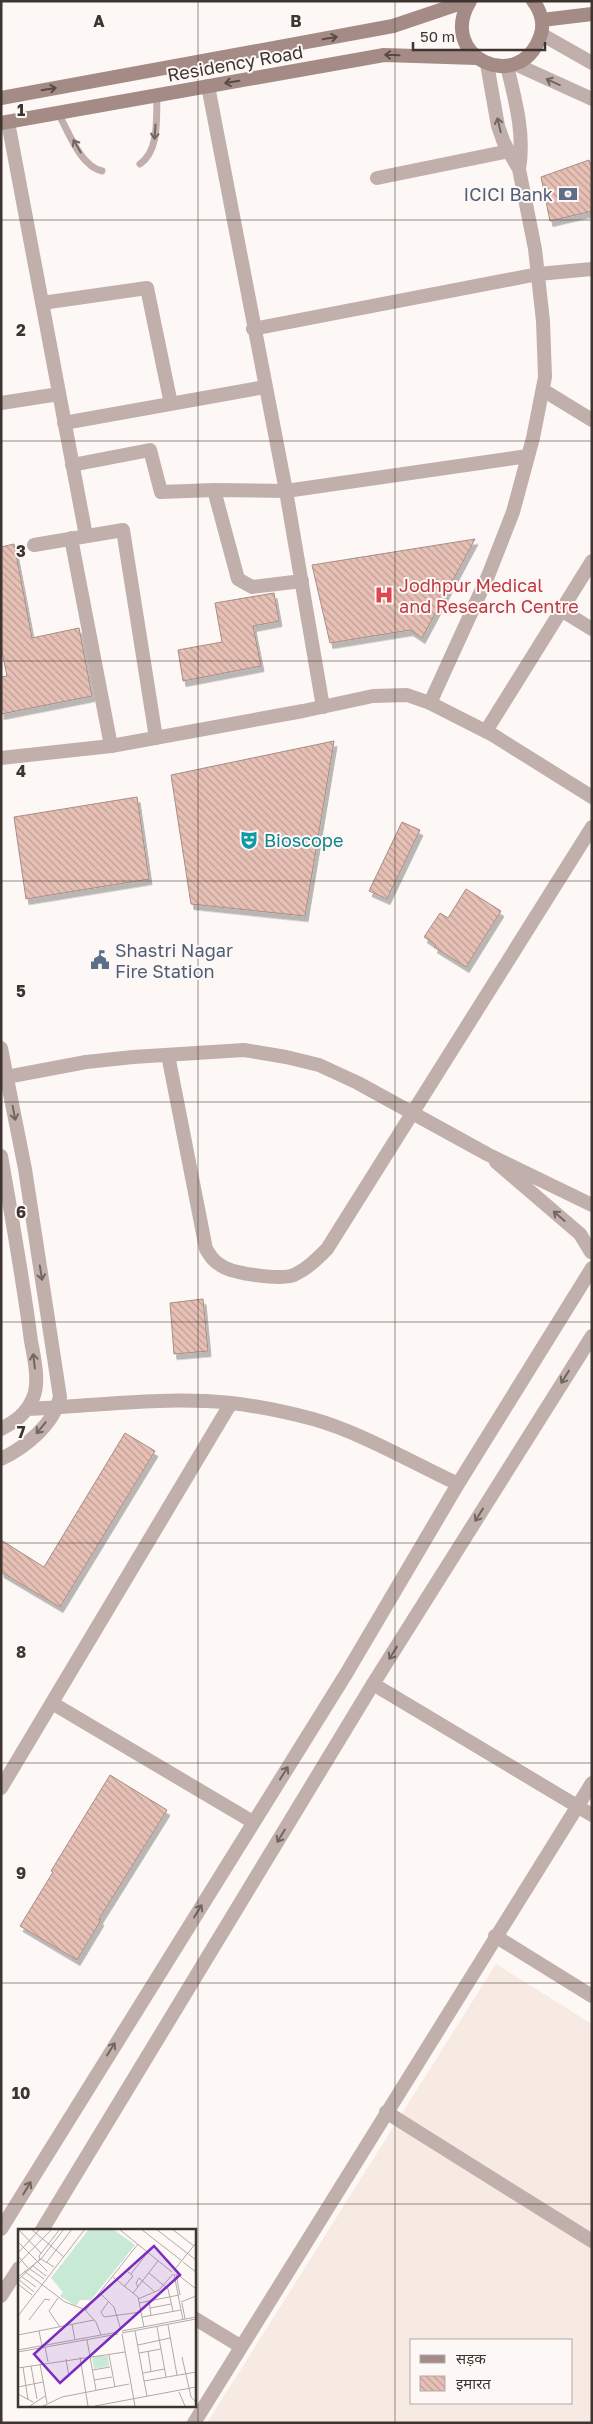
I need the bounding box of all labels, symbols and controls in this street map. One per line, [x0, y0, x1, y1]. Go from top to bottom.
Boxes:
text: A [93, 11, 105, 31]
text: B [290, 11, 302, 31]
scale bar [413, 20, 546, 52]
text: 50 m [420, 27, 455, 45]
one-way arrow [321, 32, 337, 42]
street label: Residency Road [165, 40, 305, 86]
one-way arrow [385, 51, 401, 60]
one-way arrow [546, 76, 561, 86]
one-way arrow [225, 78, 241, 87]
one-way arrow [41, 84, 57, 94]
text: 1 [17, 100, 25, 120]
one-way arrow [494, 117, 503, 133]
one-way arrow [150, 124, 159, 140]
one-way arrow [71, 140, 81, 154]
place label: ICICI Bank [464, 183, 553, 205]
bank icon: ICICI Bank [557, 183, 579, 205]
text: 2 [16, 320, 26, 340]
text: 3 [16, 541, 26, 561]
place label: Jodhpur Medical and Research Centre [399, 574, 579, 617]
hospital icon: Jodhpur Medical and Research Centre [373, 584, 395, 606]
text: 4 [16, 761, 26, 781]
theatre icon: Bioscope [238, 829, 260, 851]
place label: Bioscope [264, 829, 343, 851]
place label: Shastri Nagar Fire Station [115, 939, 233, 982]
public building icon: Shastri Nagar Fire Station [89, 949, 111, 971]
text: 5 [16, 981, 26, 1001]
one-way arrow [10, 1104, 20, 1120]
text: 6 [16, 1202, 26, 1222]
one-way arrow [553, 1211, 566, 1222]
one-way arrow [37, 1264, 47, 1280]
one-way arrow [29, 1353, 39, 1369]
one-way arrow [559, 1370, 570, 1384]
one-way arrow [36, 1421, 47, 1434]
text: 7 [17, 1422, 26, 1442]
one-way arrow [473, 1508, 484, 1522]
text: 8 [16, 1642, 26, 1662]
one-way arrow [387, 1645, 397, 1659]
one-way arrow [279, 1767, 289, 1781]
one-way arrow [276, 1829, 286, 1843]
text: 9 [16, 1863, 26, 1883]
one-way arrow [193, 1905, 203, 1919]
one-way arrow [106, 2042, 117, 2056]
text: 10 [12, 2083, 30, 2103]
one-way arrow [22, 2181, 32, 2195]
inset map [18, 2229, 195, 2406]
legend [410, 2339, 573, 2404]
text: सड़क [456, 2349, 486, 2367]
text: इमारत [456, 2374, 491, 2392]

